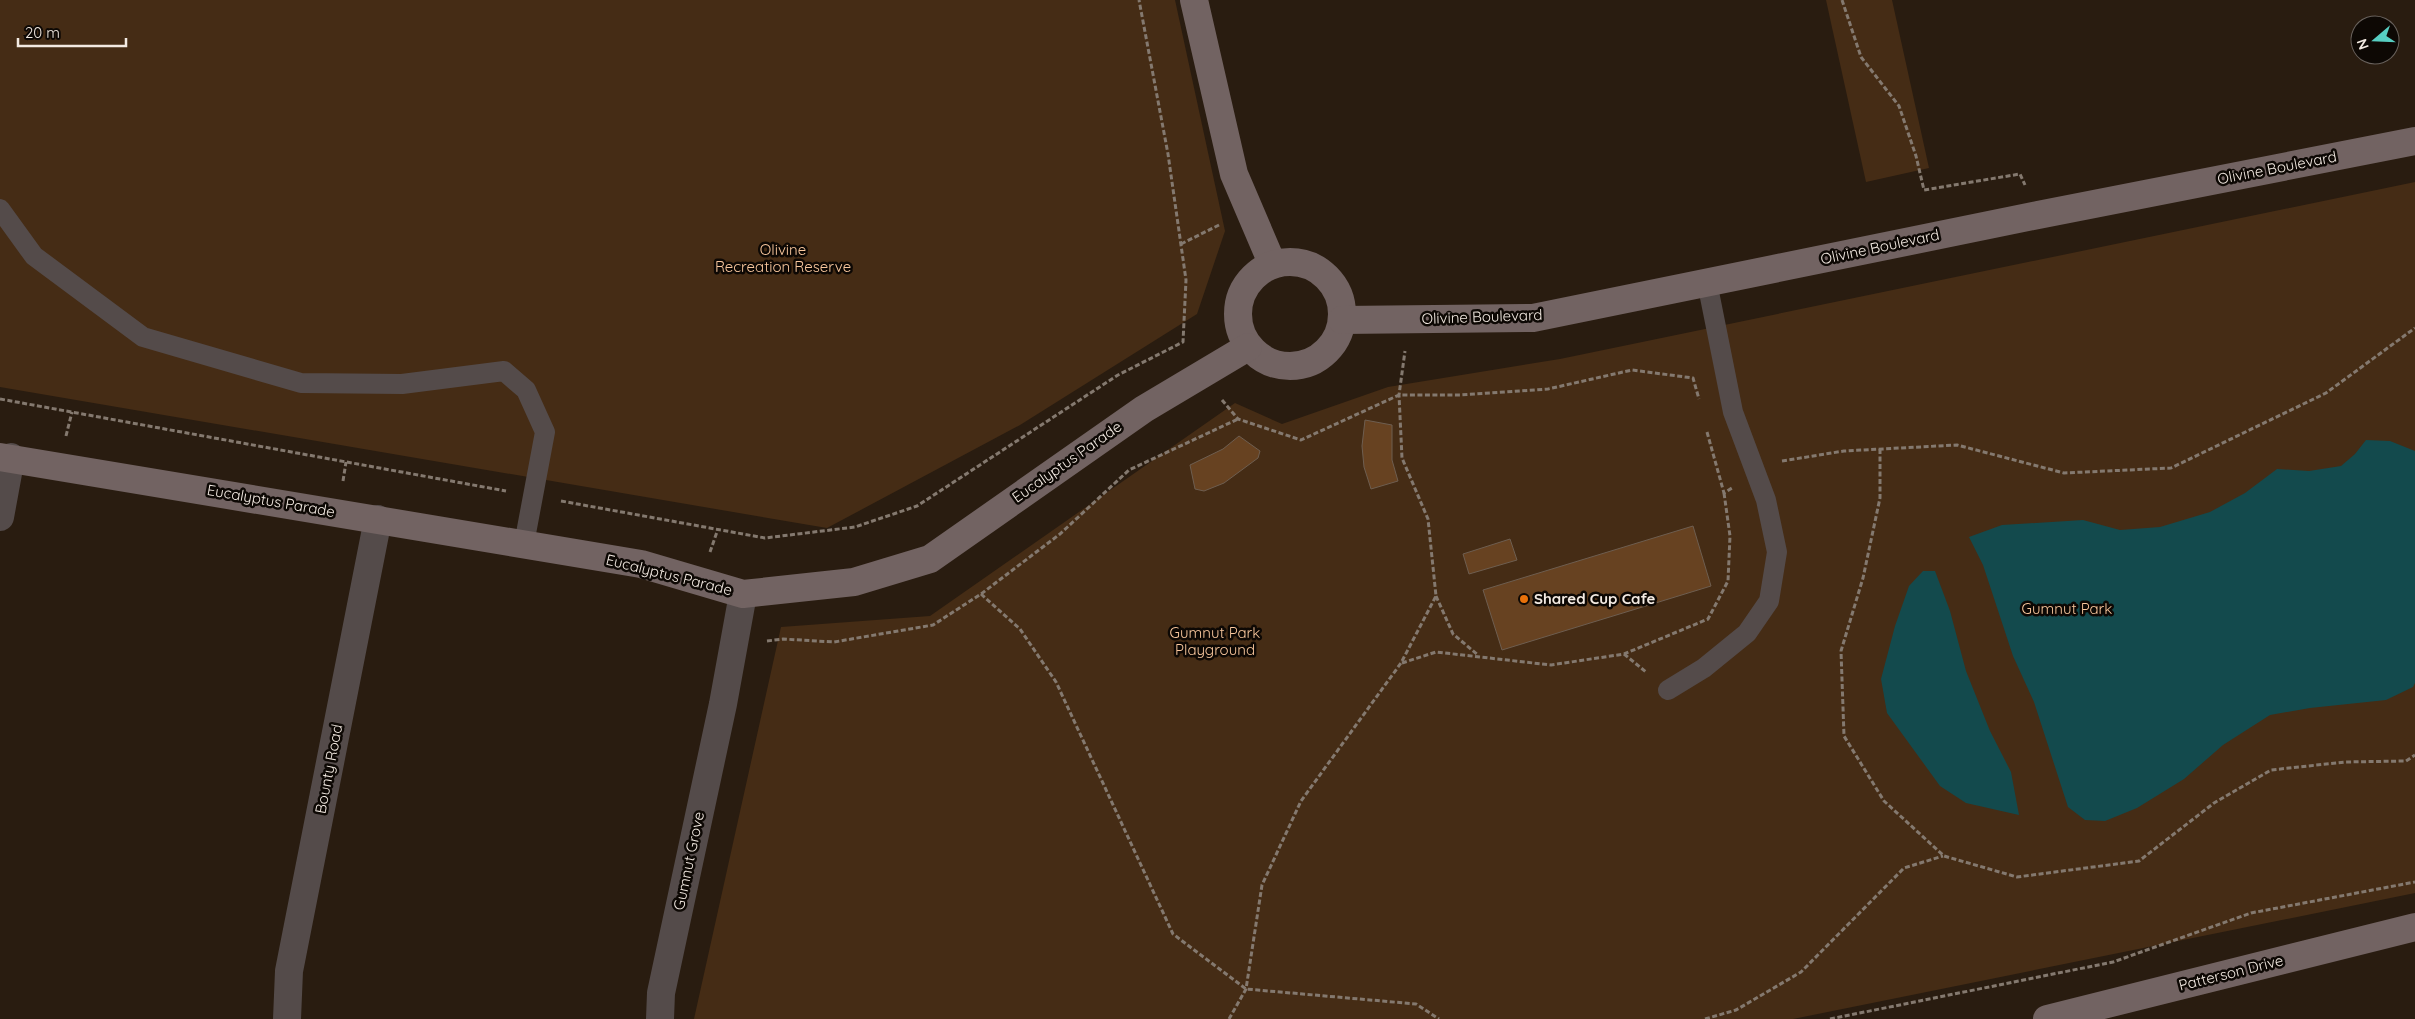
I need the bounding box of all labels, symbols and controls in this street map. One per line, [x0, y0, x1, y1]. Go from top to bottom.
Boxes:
scale bar [18, 15, 125, 47]
north arrow [2350, 15, 2400, 65]
text: 20 m [25, 23, 60, 42]
text: N [2353, 36, 2373, 52]
street label: Olivine Boulevard [2216, 147, 2338, 188]
street label: Olivine Boulevard [1819, 225, 1941, 268]
park label: Olivine Recreation Reserve [715, 240, 851, 276]
street label: Olivine Boulevard [1421, 305, 1543, 328]
street label: Eucalyptus Parade [1008, 417, 1125, 507]
street label: Eucalyptus Parade [206, 480, 337, 521]
street label: Eucalyptus Parade [604, 550, 734, 599]
place label: Shared Cup Cafe [1534, 589, 1656, 608]
marker: Shared Cup Cafe [1518, 593, 1530, 605]
park label: Gumnut Park [2022, 599, 2112, 618]
park label: Gumnut Park Playground [1170, 623, 1260, 659]
street label: Bounty Road [311, 722, 347, 815]
street label: Gumnut Grove [669, 810, 708, 912]
street label: Patterson Drive [2177, 950, 2285, 995]

